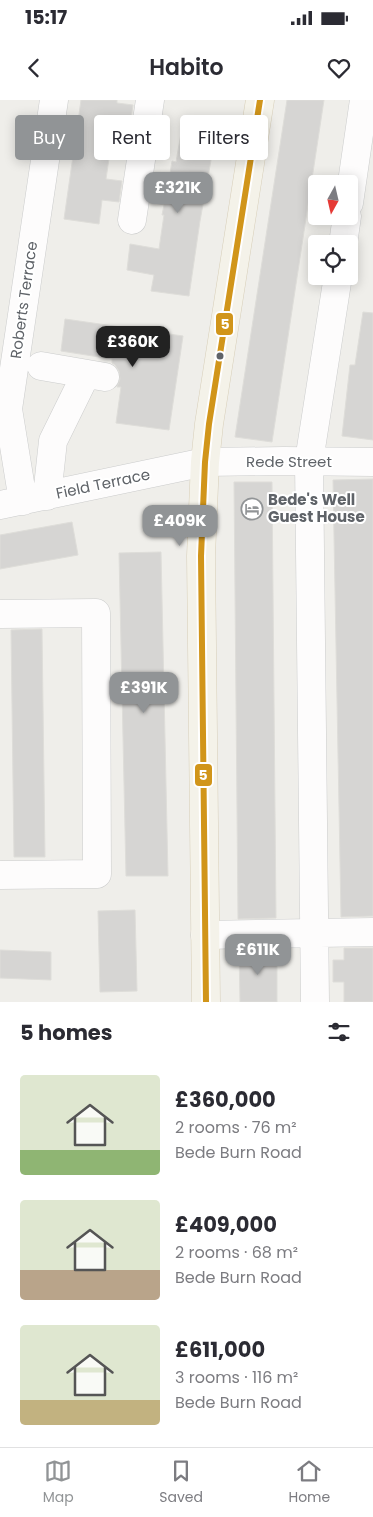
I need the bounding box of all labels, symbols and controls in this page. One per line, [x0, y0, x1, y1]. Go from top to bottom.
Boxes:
text: 15:17 [25, 4, 67, 31]
text: Habito [149, 52, 224, 83]
icon: back [20, 54, 48, 82]
icon: heart [325, 54, 353, 82]
chip: Buy [15, 115, 84, 160]
chip: Rent [94, 115, 170, 160]
chip: Filters [180, 115, 268, 160]
pin: £321K [143, 172, 213, 214]
north arrow [308, 175, 358, 225]
map controls [308, 175, 358, 285]
text: £321K [155, 176, 201, 199]
button: locate [308, 235, 358, 285]
street label: Roberts Terrace [5, 240, 42, 360]
line badge: 5 [215, 312, 234, 336]
text: 5 [220, 314, 230, 334]
pin: £360K [98, 326, 168, 368]
text: £360K [107, 330, 159, 353]
unlabelled marker [215, 351, 225, 361]
street label: Rede Street [246, 451, 332, 472]
street label: Field Terrace [54, 463, 152, 504]
place label: Bede's Well Guest House [268, 489, 365, 527]
hotel icon: Bede's Well Guest House [240, 497, 264, 521]
pin: £409K [145, 504, 215, 547]
text: £409K [154, 509, 206, 532]
pin: £391K [109, 672, 179, 714]
text: £391K [120, 676, 168, 699]
line badge: 5 [194, 763, 213, 787]
text: 5 [198, 765, 208, 785]
pin: £611K [223, 934, 293, 976]
text: £611K [236, 938, 280, 961]
text: 5 homes [20, 1018, 113, 1047]
icon: filters [325, 1018, 353, 1046]
text: £360,000 [175, 1085, 276, 1114]
icon: home [60, 1095, 120, 1155]
text: 2 rooms · 76 m² [175, 1116, 297, 1139]
text: Bede Burn Road [175, 1141, 302, 1164]
text: £409,000 [175, 1210, 277, 1239]
icon: home [60, 1220, 120, 1280]
text: 2 rooms · 68 m² [175, 1241, 298, 1264]
text: Bede Burn Road [175, 1266, 302, 1289]
text: £611,000 [175, 1335, 265, 1364]
icon: home [60, 1345, 120, 1405]
text: 3 rooms · 116 m² [175, 1366, 298, 1389]
text: Bede Burn Road [175, 1391, 302, 1414]
tab: Map [43, 1457, 74, 1508]
tab: Saved [159, 1457, 203, 1508]
tab: Home [288, 1457, 330, 1508]

